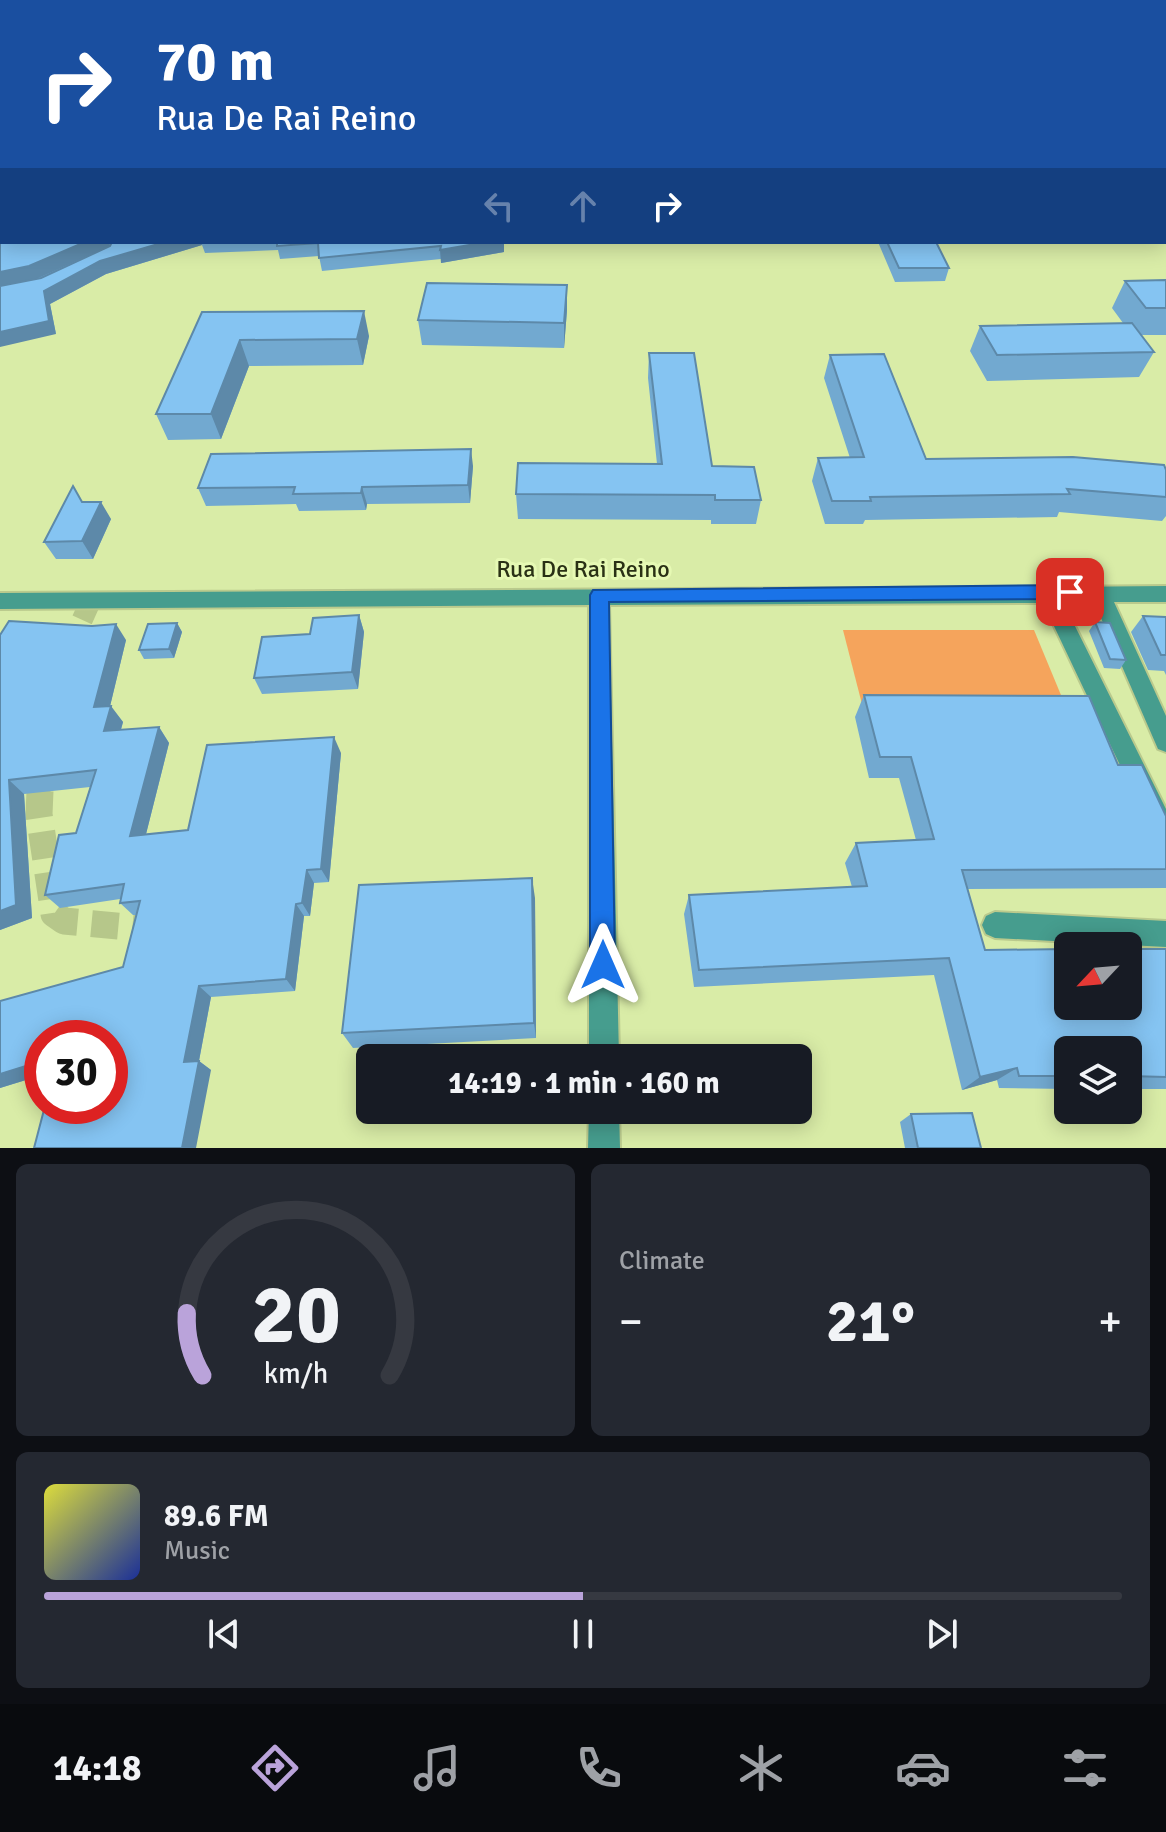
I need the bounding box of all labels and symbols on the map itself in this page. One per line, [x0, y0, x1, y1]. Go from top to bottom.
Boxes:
street label: Rua De Rai Reino [496, 554, 670, 584]
pin [1036, 558, 1104, 626]
position arrow [561, 923, 645, 1007]
north arrow [1054, 932, 1142, 1020]
speed limit sign: 30 [24, 1020, 128, 1124]

